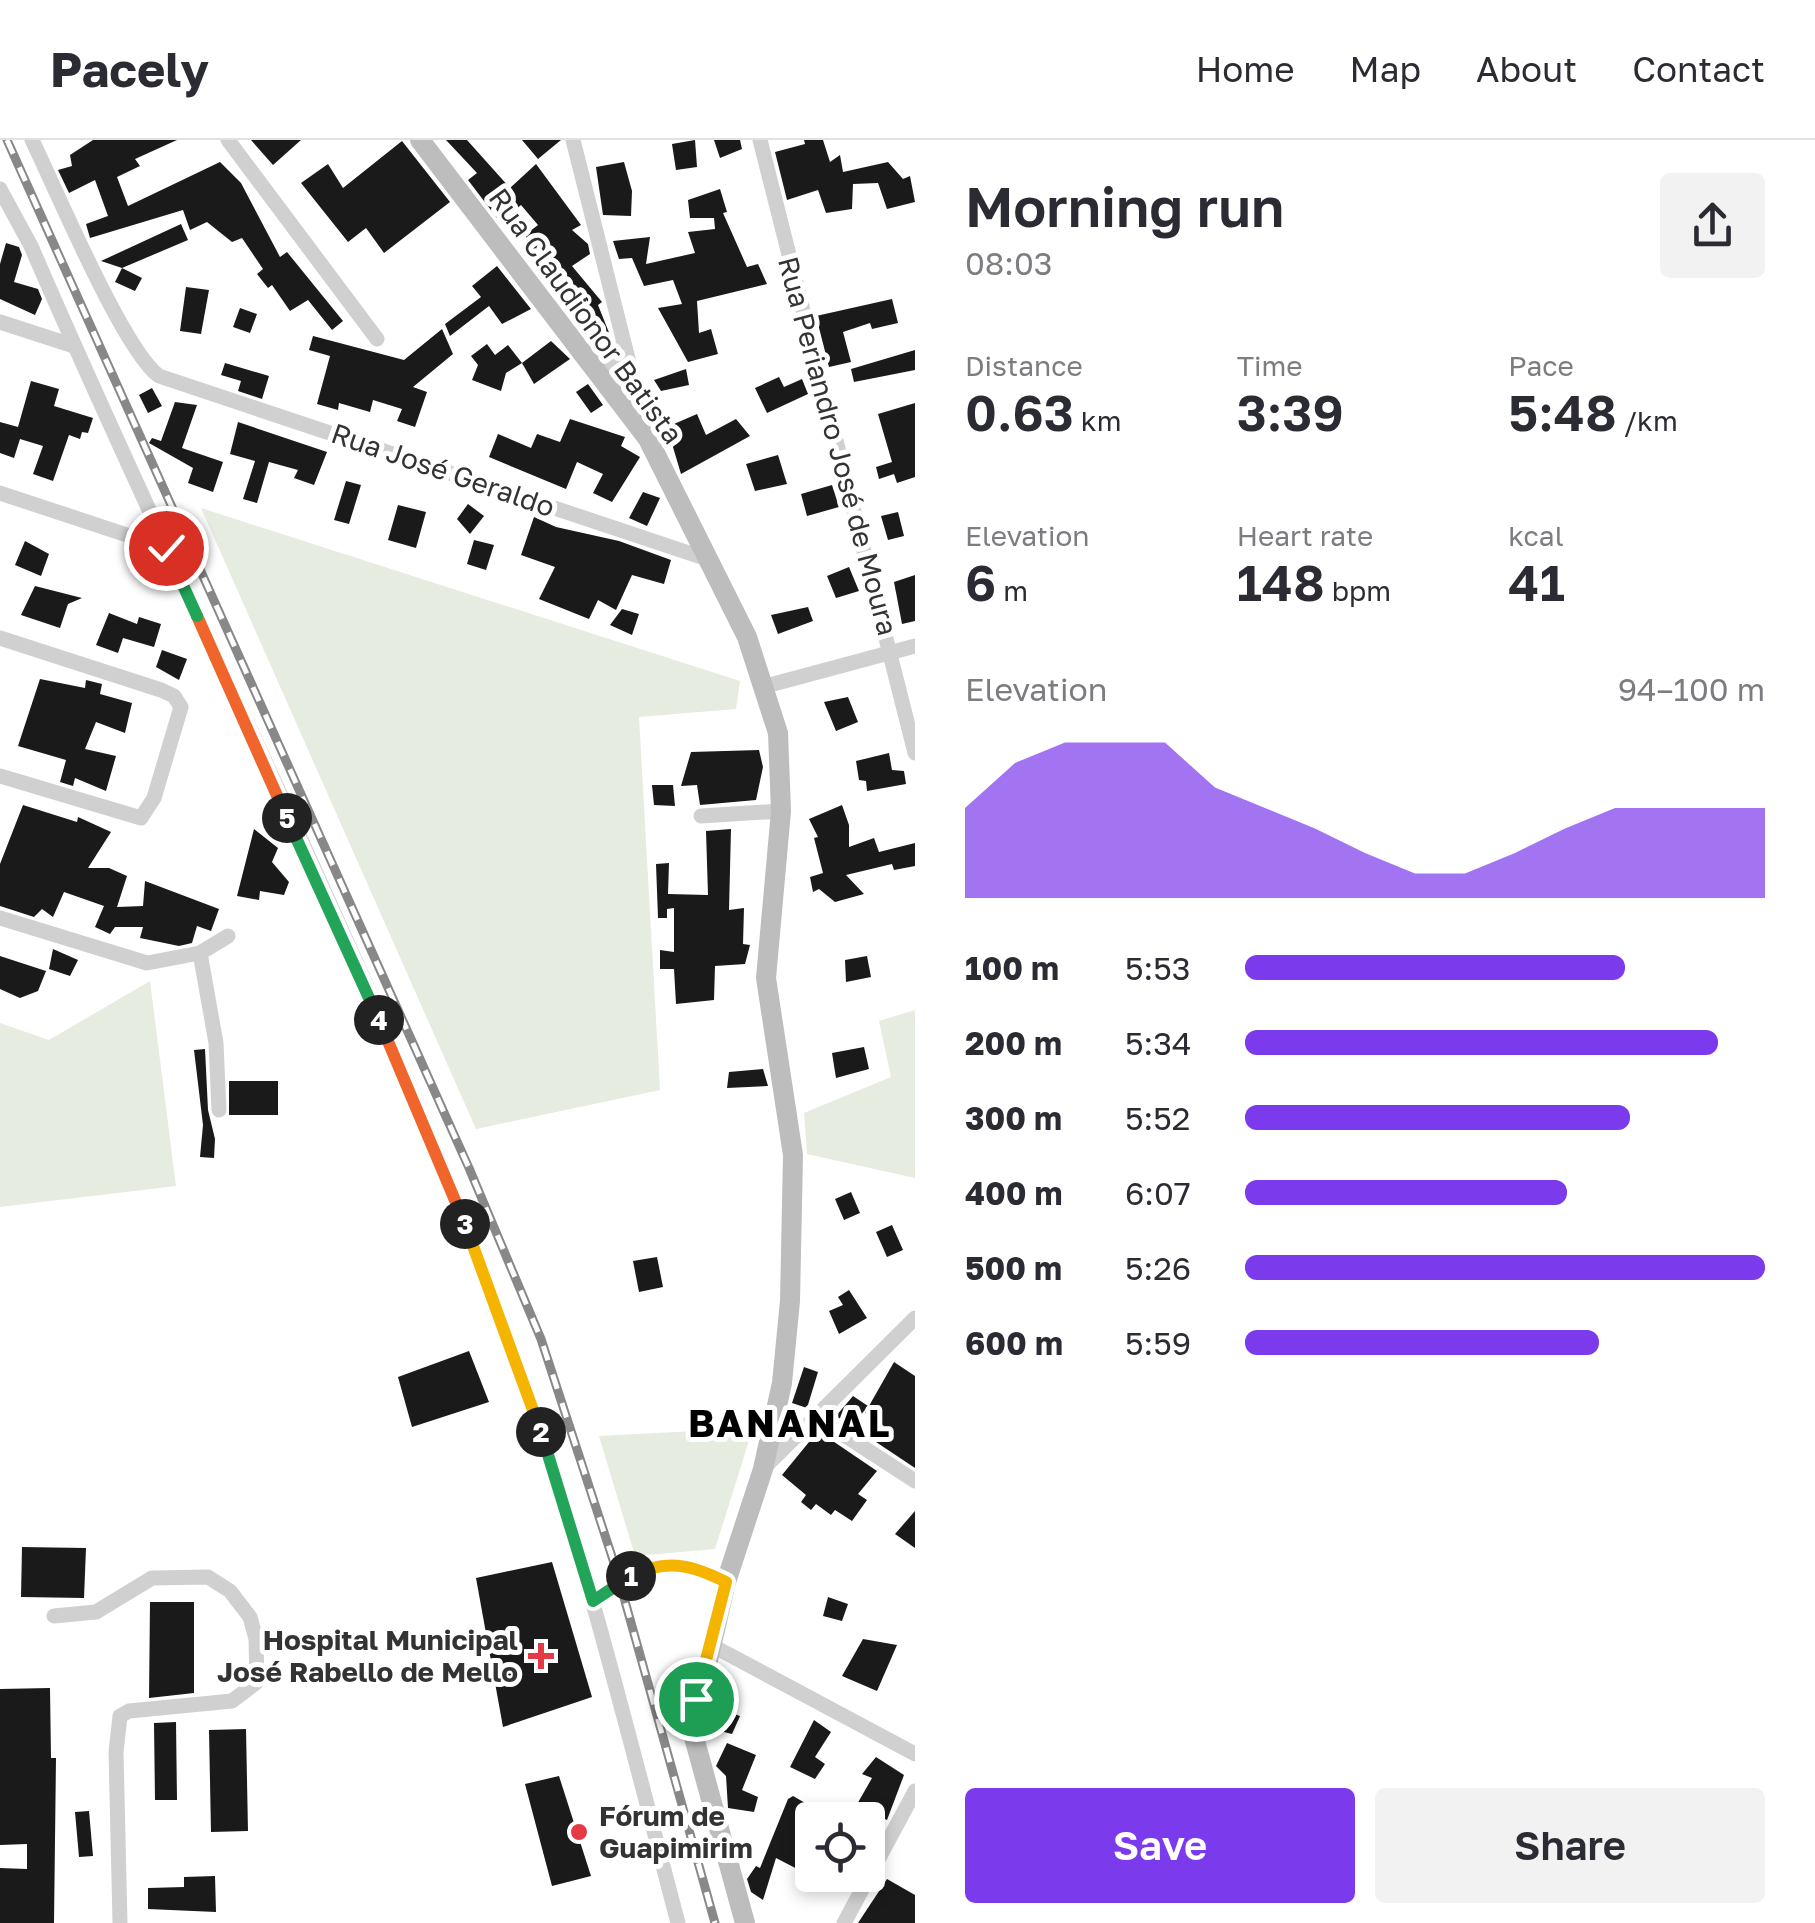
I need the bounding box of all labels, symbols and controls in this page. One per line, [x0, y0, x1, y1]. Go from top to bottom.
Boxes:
text: Pacely [50, 40, 209, 98]
text: Home [1196, 48, 1295, 90]
text: Map [1350, 48, 1421, 90]
text: About [1476, 48, 1577, 90]
text: Contact [1632, 48, 1765, 90]
text: Morning run [965, 173, 1284, 239]
button: share [1660, 173, 1765, 278]
street label: Rua Claudionor Batista [483, 182, 690, 450]
text: 08:03 [965, 244, 1053, 282]
street label: Rua Periandro José de Moura [772, 253, 905, 639]
text: Distance [965, 349, 1083, 382]
text: Time [1237, 349, 1303, 382]
text: Pace [1508, 349, 1574, 382]
text: 0.63 [965, 382, 1074, 442]
text: 3:39 [1237, 382, 1344, 442]
text: 5:48 [1508, 382, 1617, 442]
text: km [1074, 404, 1121, 437]
text: /km [1617, 404, 1678, 437]
street label: Rua José Geraldo [327, 416, 559, 523]
pin [124, 506, 209, 591]
text: Elevation [965, 519, 1090, 552]
text: Heart rate [1237, 519, 1373, 552]
text: kcal [1508, 519, 1564, 552]
icon: check [139, 521, 194, 576]
text: 6 [965, 552, 996, 612]
text: 148 [1237, 552, 1325, 612]
text: 41 [1508, 552, 1565, 612]
text: m [996, 574, 1028, 607]
text: bpm [1325, 574, 1391, 607]
text: Elevation [965, 670, 1107, 708]
text: 94–100 m [1618, 670, 1765, 708]
pin: 5 [262, 793, 312, 843]
text: 5 [278, 801, 296, 834]
text: 100 m [965, 949, 1059, 987]
text: 5:53 [1125, 949, 1190, 987]
pin: 4 [354, 995, 404, 1045]
text: 4 [370, 1003, 388, 1036]
text: 200 m [965, 1024, 1062, 1062]
text: 5:34 [1125, 1024, 1191, 1062]
text: 300 m [965, 1099, 1062, 1137]
text: 5:52 [1125, 1099, 1190, 1137]
text: 400 m [965, 1174, 1063, 1212]
text: 6:07 [1125, 1174, 1191, 1212]
pin: 3 [440, 1199, 490, 1249]
text: 3 [456, 1207, 474, 1240]
text: 500 m [965, 1249, 1062, 1287]
text: 5:26 [1125, 1249, 1191, 1287]
text: 600 m [965, 1324, 1063, 1362]
text: 5:59 [1125, 1324, 1191, 1362]
district label: BANANAL [688, 1400, 892, 1445]
pin: 2 [516, 1407, 566, 1457]
text: 2 [532, 1415, 550, 1448]
pin: 1 [606, 1551, 656, 1601]
text: 1 [624, 1559, 638, 1592]
place label: Hospital Municipal José Rabello de Mello [217, 1623, 518, 1688]
marker: Hospital Municipal José Rabello de Mello [528, 1643, 554, 1669]
pin [654, 1657, 739, 1742]
icon: arrive [669, 1672, 724, 1727]
button: Save [965, 1788, 1355, 1903]
button: Share [1375, 1788, 1765, 1903]
place label: Fórum de Guapimirim [599, 1799, 753, 1864]
map controls [795, 1802, 885, 1892]
button: locate [795, 1802, 885, 1892]
marker: Fórum de Guapimirim [568, 1821, 590, 1843]

